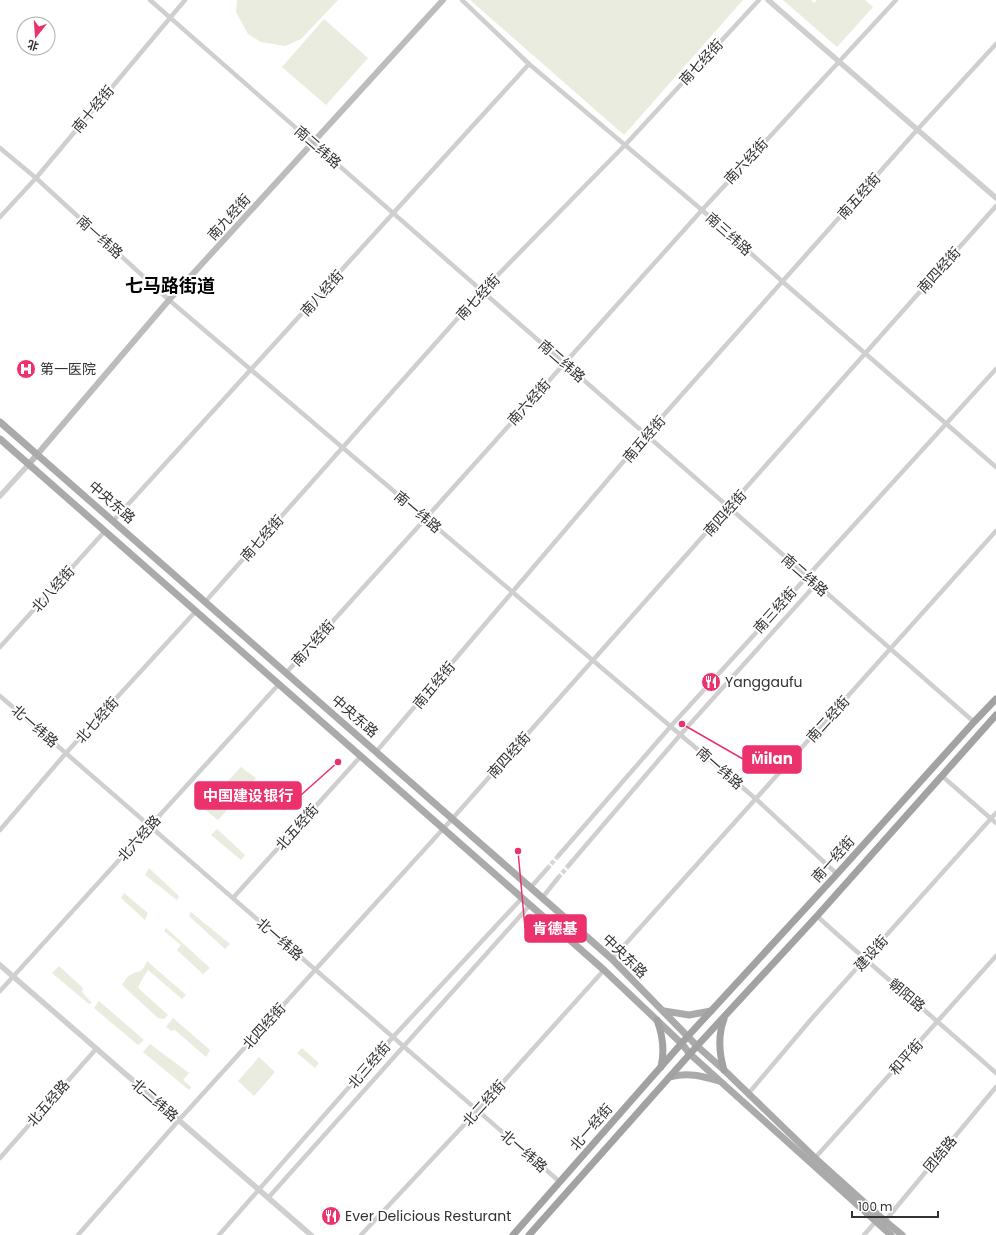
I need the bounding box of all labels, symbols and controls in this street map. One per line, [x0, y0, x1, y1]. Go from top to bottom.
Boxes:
north arrow [16, 16, 56, 56]
street label: 南七经街 [675, 35, 727, 89]
text: 北 [25, 36, 41, 55]
street label: 南十经街 [67, 81, 119, 137]
street label: 南二纬路 [290, 121, 346, 173]
street label: 南六经街 [720, 134, 772, 188]
street label: 南五经街 [833, 169, 885, 223]
street label: 南九经街 [203, 190, 255, 244]
street label: 南三纬路 [702, 208, 756, 260]
street label: 南一纬路 [73, 211, 127, 263]
street label: 南四经街 [913, 243, 965, 297]
street label: 南八经街 [296, 266, 348, 320]
street label: 南七经街 [452, 270, 504, 324]
district label: 七马路街道 [125, 273, 215, 298]
street label: 南二纬路 [534, 335, 590, 387]
hospital icon: 第一医院 [15, 358, 37, 380]
place label: 第一医院 [40, 359, 96, 379]
street label: 南六经街 [503, 375, 555, 429]
street label: 南五经街 [618, 411, 670, 467]
street label: 中央东路 [84, 476, 140, 528]
street label: 南一纬路 [390, 486, 446, 538]
street label: 南四经街 [699, 486, 751, 540]
street label: 南七经街 [236, 511, 288, 565]
street label: 南二纬路 [777, 549, 833, 601]
street label: 北八经街 [27, 562, 79, 616]
street label: 南三经街 [749, 583, 801, 637]
street label: 南六经街 [287, 616, 339, 670]
street label: 南五经街 [408, 657, 460, 713]
restaurant icon: Yanggaufu [700, 671, 722, 693]
place label: Yanggaufu [725, 672, 803, 692]
street label: 中央东路 [327, 690, 383, 742]
street label: 南二经街 [802, 692, 854, 746]
street label: 北七经街 [71, 693, 123, 747]
street label: 北一纬路 [7, 700, 63, 752]
street label: 南四经街 [483, 728, 535, 782]
street label: 南一纬路 [692, 742, 748, 794]
callout: M̈ilan [743, 746, 801, 773]
text: M̈ilan [751, 748, 793, 769]
callout: 中国建设银行 [195, 782, 301, 809]
text: 中国建设银行 [203, 785, 293, 806]
street label: 北五经街 [271, 800, 323, 854]
street label: 北六经路 [113, 811, 165, 865]
street label: 南一经街 [807, 832, 859, 886]
street label: 北一纬路 [252, 913, 308, 965]
callout: 肯德基 [525, 915, 586, 942]
text: 肯德基 [532, 918, 578, 939]
street label: 中央东路 [598, 929, 652, 983]
street label: 建设街 [850, 931, 892, 975]
street label: 朝阳路 [884, 974, 930, 1016]
street label: 北四经街 [238, 999, 290, 1053]
street label: 和平街 [885, 1035, 927, 1079]
street label: 北三经街 [343, 1037, 395, 1093]
street label: 北二纬路 [127, 1074, 183, 1126]
street label: 北五经路 [22, 1075, 74, 1131]
street label: 北二经街 [458, 1076, 510, 1130]
street label: 北一经街 [565, 1099, 617, 1155]
street label: 北一纬路 [496, 1125, 552, 1177]
street label: 团结路 [919, 1131, 961, 1177]
scale bar [852, 1193, 938, 1219]
text: 100 m [858, 1198, 892, 1215]
restaurant icon: Ever Delicious Resturant [320, 1205, 342, 1227]
place label: Ever Delicious Resturant [345, 1206, 511, 1226]

